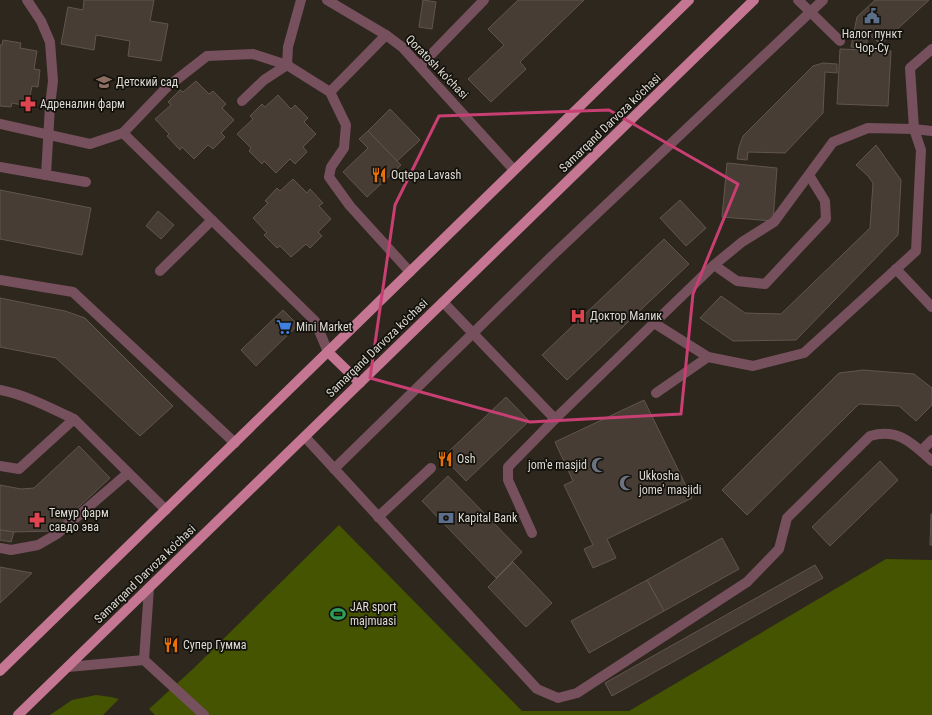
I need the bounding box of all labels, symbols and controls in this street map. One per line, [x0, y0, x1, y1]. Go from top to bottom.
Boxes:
public building icon: Налог пункт Чор-Су [863, 7, 881, 25]
place label: Налог пункт Чор-Су [842, 27, 902, 55]
street label: Qoratosh ko'chasi [403, 32, 471, 102]
street label: Samarqand Darvoza ko'chasi [556, 71, 664, 175]
school or university icon: Детский сад [95, 73, 113, 91]
place label: Детский сад [116, 75, 179, 89]
pharmacy icon: Адреналин фарм [19, 95, 37, 113]
place label: Адреналин фарм [40, 97, 125, 111]
restaurant icon: Oqtepa Lavash [370, 166, 388, 184]
place label: Oqtepa Lavash [391, 168, 461, 182]
street label: Samarqand Darvoza ko'chasi [323, 296, 431, 400]
hospital icon: Доктор Малик [569, 307, 587, 325]
place label: Доктор Малик [590, 309, 662, 323]
supermarket icon: Mini Market [275, 318, 293, 336]
place label: Mini Market [296, 320, 353, 334]
restaurant icon: Osh [436, 450, 454, 468]
place label: Osh [457, 452, 476, 466]
mosque icon: jom'e masjid [590, 456, 608, 474]
place label: jom'e masjid [527, 458, 587, 472]
place label: Ukkosha jome' masjidi [638, 469, 702, 497]
mosque icon: Ukkosha jome' masjidi [618, 474, 636, 492]
place label: Темур фарм савдо эва [49, 506, 109, 534]
bank icon: Kapital Bank [437, 509, 455, 527]
pharmacy icon: Темур фарм савдо эва [28, 511, 46, 529]
place label: Kapital Bank [458, 511, 518, 525]
street label: Samarqand Darvoza ko'chasi [91, 522, 199, 626]
place label: JAR sport majmuasi [350, 600, 397, 628]
sports icon: JAR sport majmuasi [329, 605, 347, 623]
restaurant icon: Супер Гумма [162, 636, 180, 654]
place label: Супер Гумма [183, 638, 247, 652]

